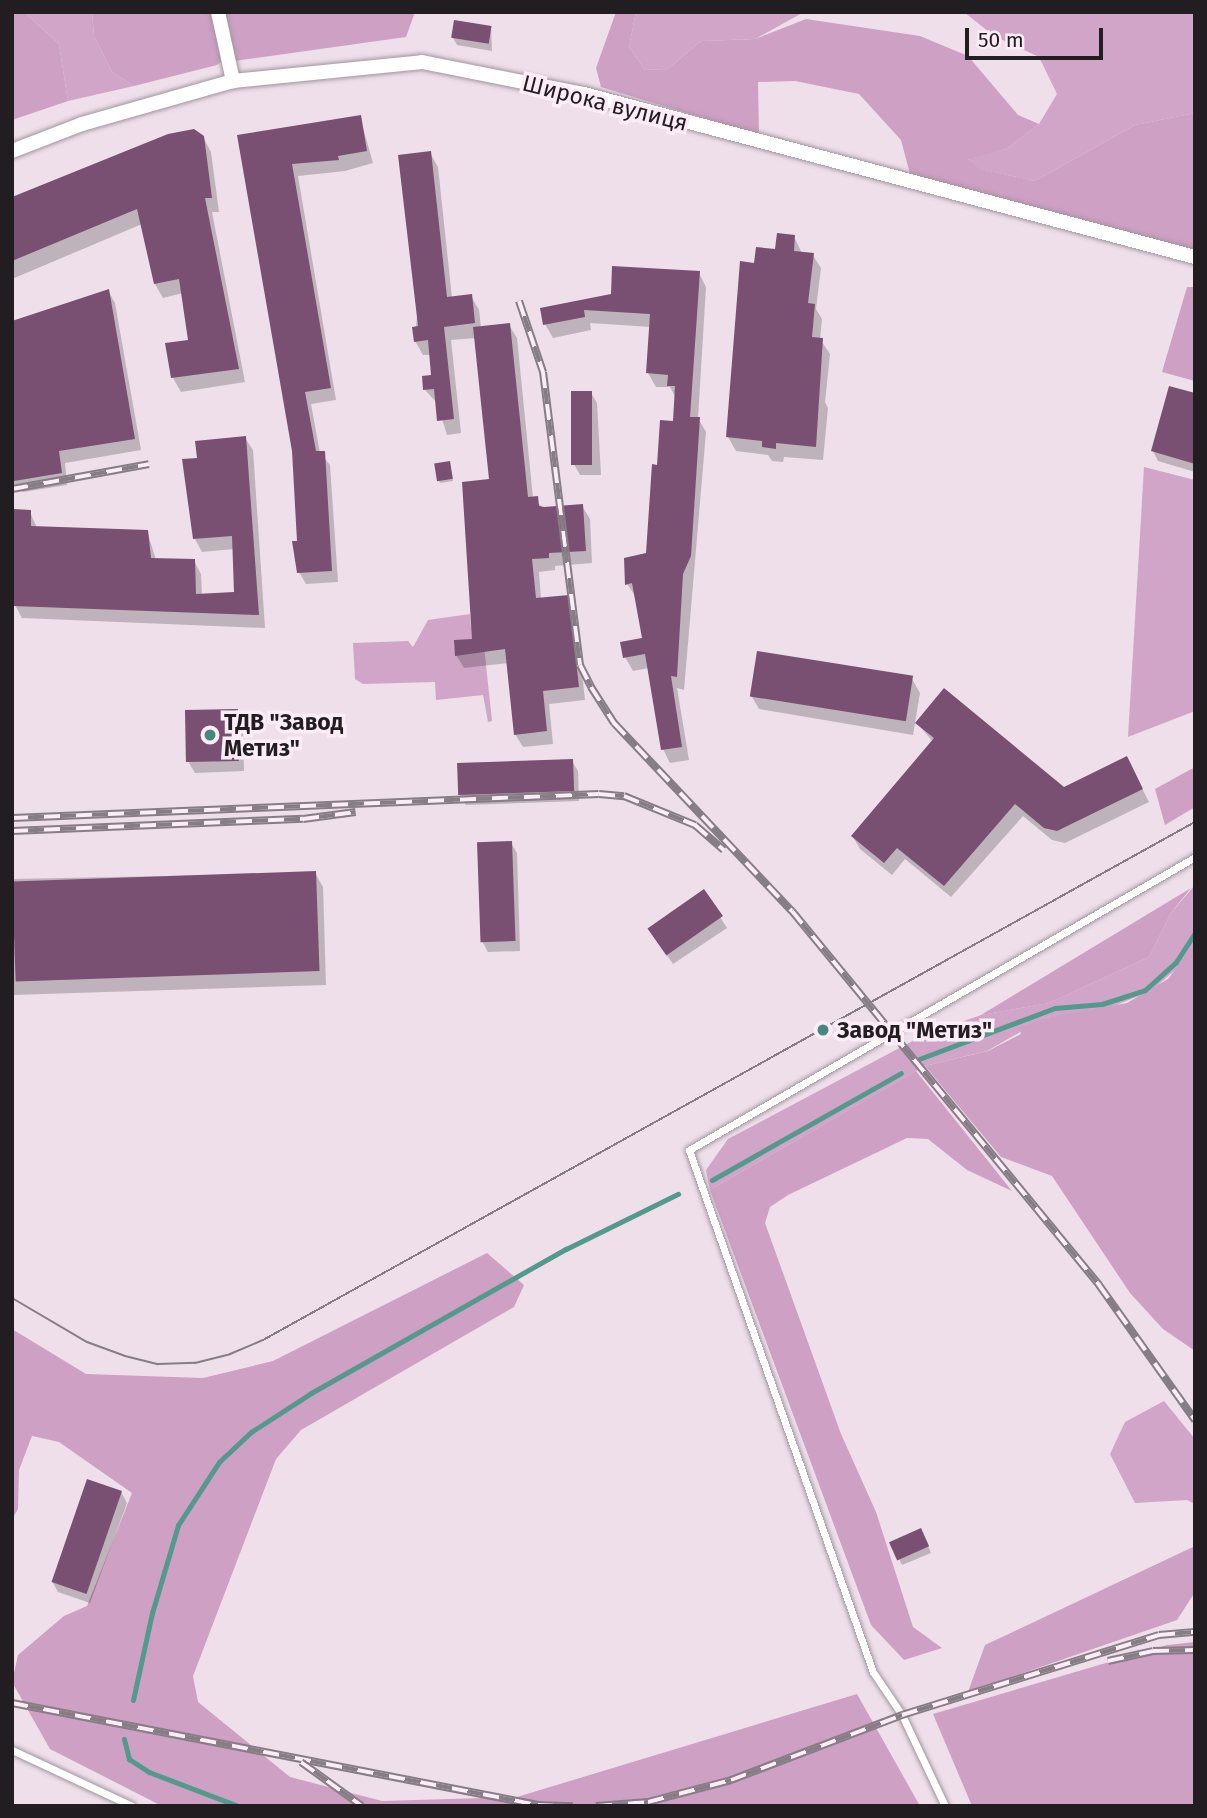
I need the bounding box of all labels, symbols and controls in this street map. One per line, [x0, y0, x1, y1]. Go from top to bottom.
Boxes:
scale bar [969, 14, 1107, 58]
text: 50 m [978, 27, 1024, 53]
street label: Широка вулиця [520, 69, 690, 137]
place label: ТДВ "Завод Метиз" [224, 708, 343, 762]
marker: ТДВ "Завод Метиз" [202, 727, 218, 743]
place label: Завод "Метиз" [837, 1016, 992, 1044]
marker: Завод "Метиз" [815, 1022, 831, 1038]

